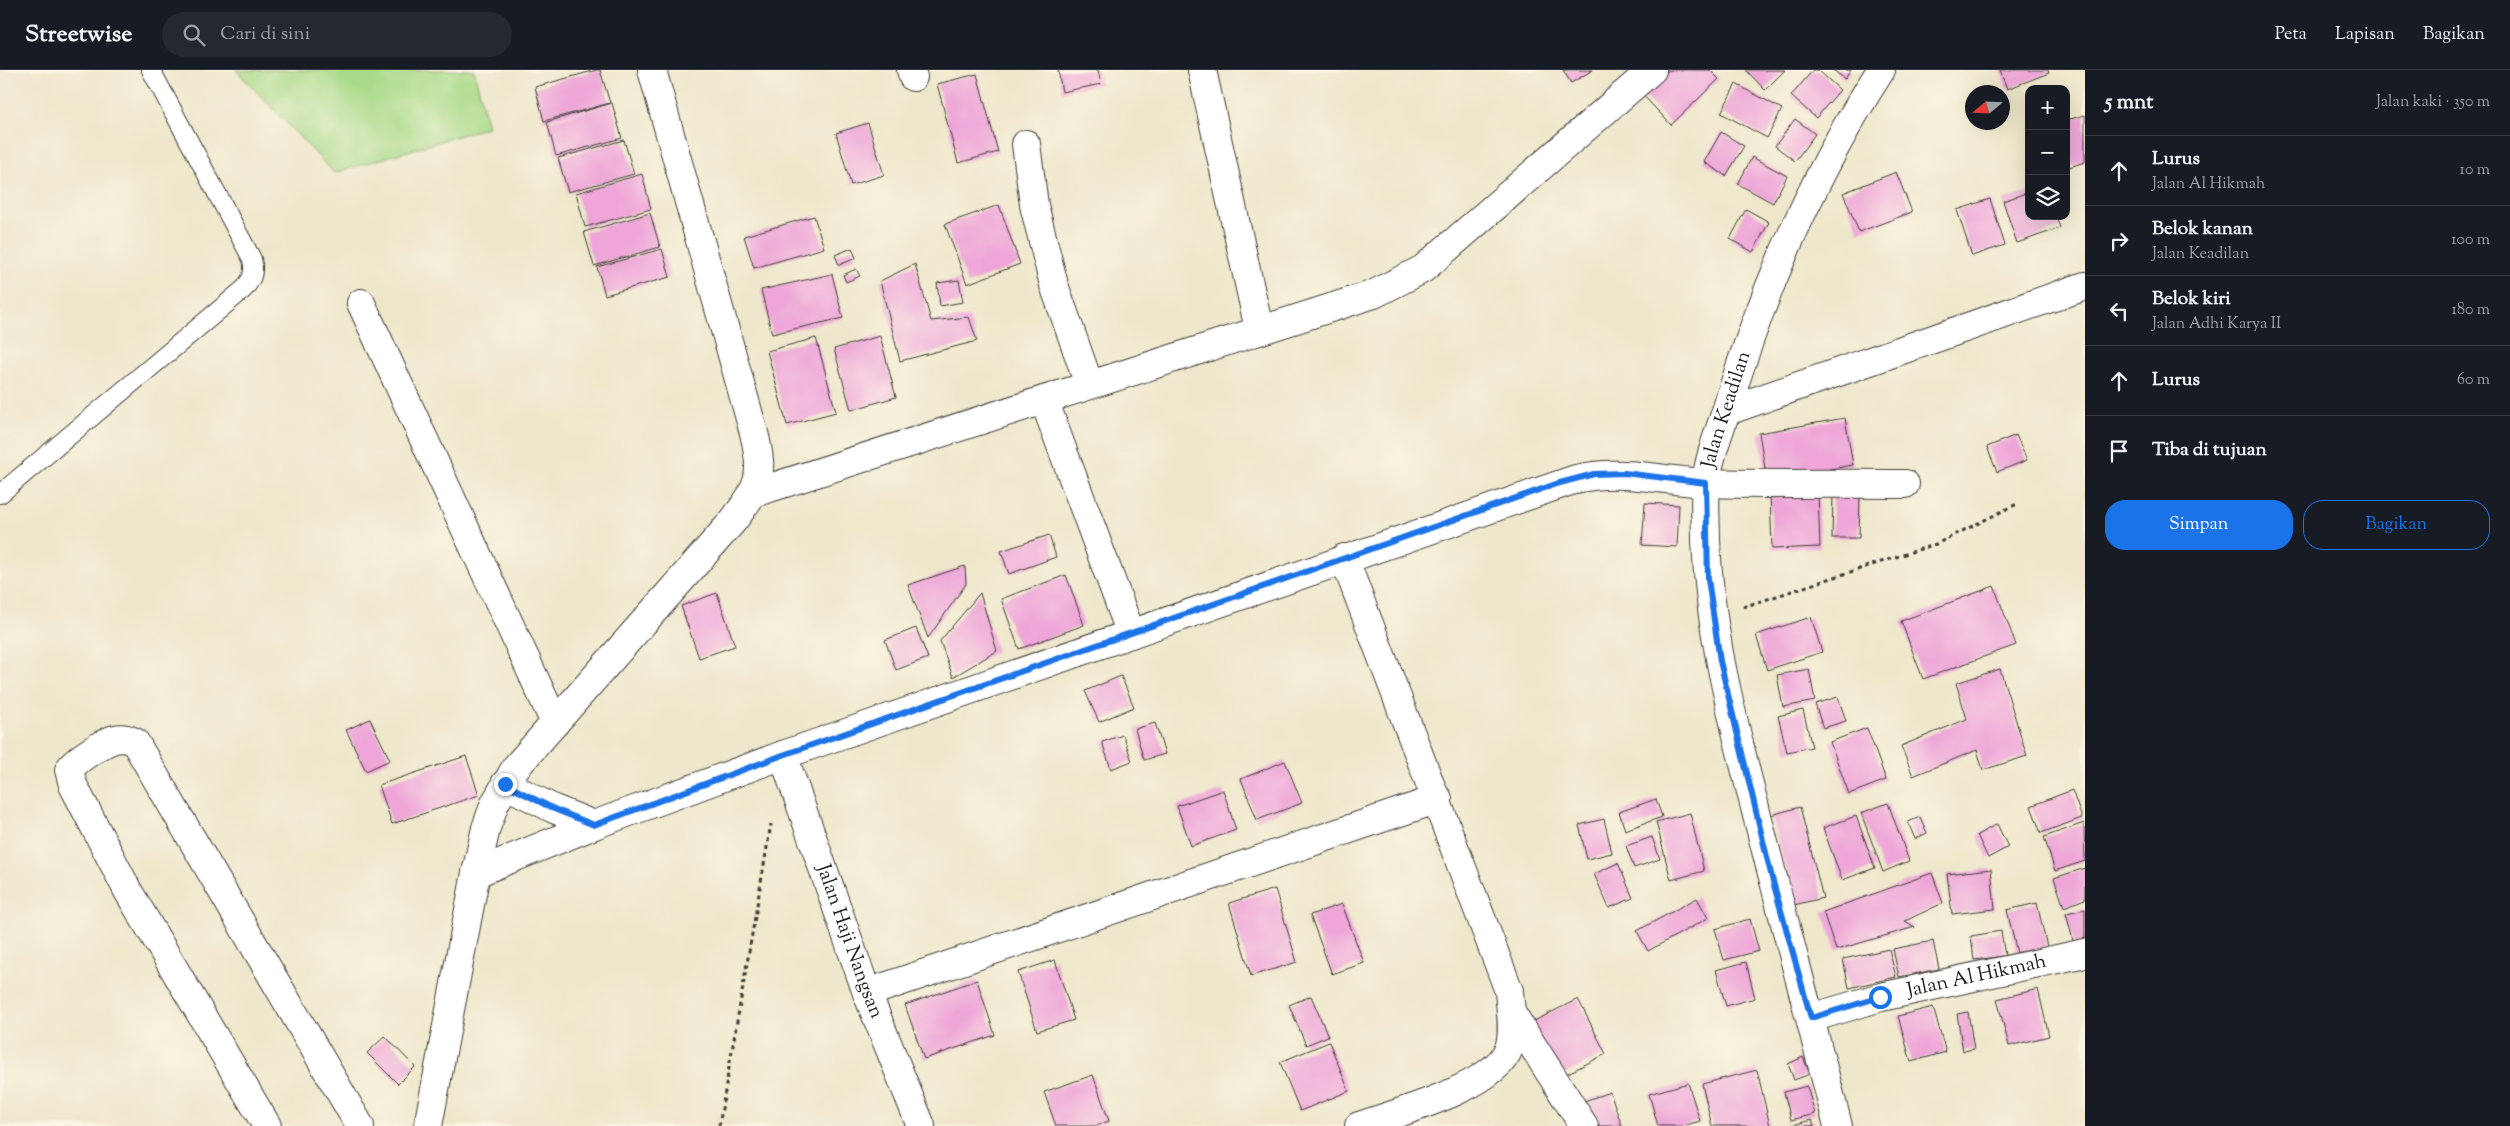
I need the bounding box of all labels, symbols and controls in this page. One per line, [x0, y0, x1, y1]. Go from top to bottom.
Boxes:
search box [162, 12, 512, 57]
text: Streetwise [25, 18, 132, 52]
icon: search [180, 21, 208, 49]
text: Cari di sini [220, 21, 310, 48]
text: Peta [2275, 22, 2307, 48]
text: Lapisan [2335, 22, 2395, 48]
text: Bagikan [2423, 22, 2485, 48]
north arrow [1965, 85, 2010, 130]
map controls [2025, 85, 2070, 220]
button: + [2025, 85, 2070, 130]
text: 5 mnt [2105, 88, 2153, 118]
text: Jalan kaki · 350 m [2376, 91, 2490, 114]
button: − [2025, 130, 2070, 175]
text: Lurus [2152, 146, 2200, 173]
icon: ahead [2105, 157, 2133, 185]
text: 10 m [2460, 159, 2490, 182]
text: Jalan Al Hikmah [2152, 173, 2266, 196]
button: layers [2025, 175, 2070, 220]
text: Belok kanan [2152, 216, 2253, 243]
icon: right [2105, 227, 2133, 255]
text: 100 m [2451, 229, 2490, 252]
text: Jalan Keadilan [2152, 243, 2249, 266]
text: Belok kiri [2152, 286, 2231, 313]
icon: left [2105, 297, 2133, 325]
text: 180 m [2451, 299, 2490, 322]
text: Jalan Adhi Karya II [2152, 313, 2281, 336]
street label: Jalan Keadilan [1694, 347, 1759, 472]
icon: ahead [2105, 367, 2133, 395]
text: Lurus [2152, 367, 2200, 394]
text: 60 m [2457, 369, 2490, 392]
icon: arrive [2105, 437, 2133, 465]
text: Tiba di tujuan [2152, 437, 2267, 464]
button: Simpan [2105, 500, 2293, 550]
button: Bagikan [2303, 500, 2490, 550]
route end [494, 773, 517, 796]
street label: Jalan Haji Nangsan [808, 860, 890, 1023]
street label: Jalan Al Hikmah [1903, 947, 2049, 1006]
route start [1869, 986, 1892, 1009]

